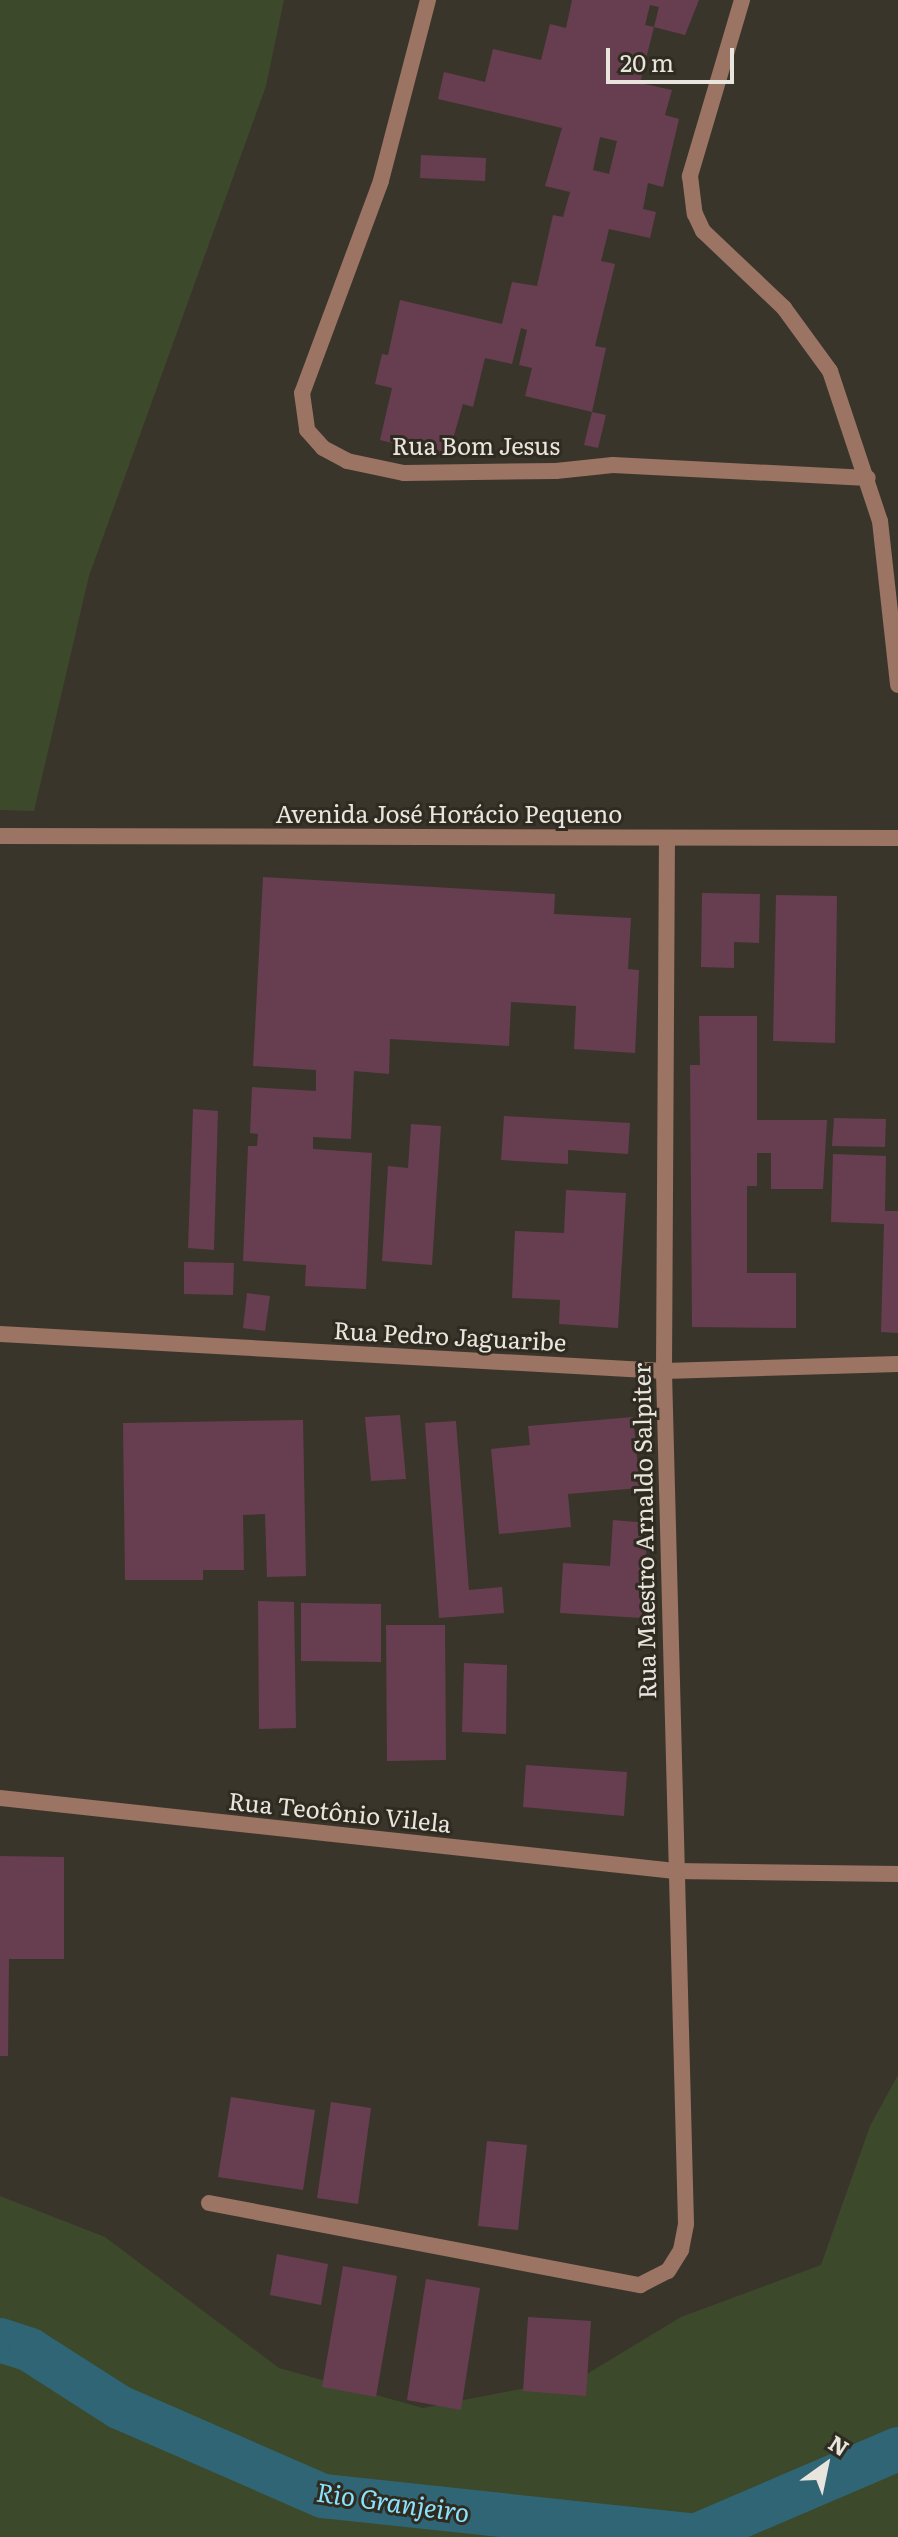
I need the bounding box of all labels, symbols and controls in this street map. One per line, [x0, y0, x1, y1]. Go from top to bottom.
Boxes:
scale bar [610, 32, 738, 82]
text: 20 m [620, 44, 674, 79]
street label: Rua Bom Jesus [392, 431, 560, 459]
street label: Avenida José Horácio Pequeno [276, 799, 622, 827]
street label: Rua Pedro Jaguaribe [333, 1315, 567, 1355]
street label: Rua Maestro Arnaldo Salpiter [626, 1363, 660, 1699]
street label: Rua Teotônio Vilela [227, 1785, 453, 1837]
north arrow [786, 2425, 866, 2505]
text: N [823, 2426, 856, 2463]
water label: Rio Granjeiro [315, 2475, 471, 2527]

